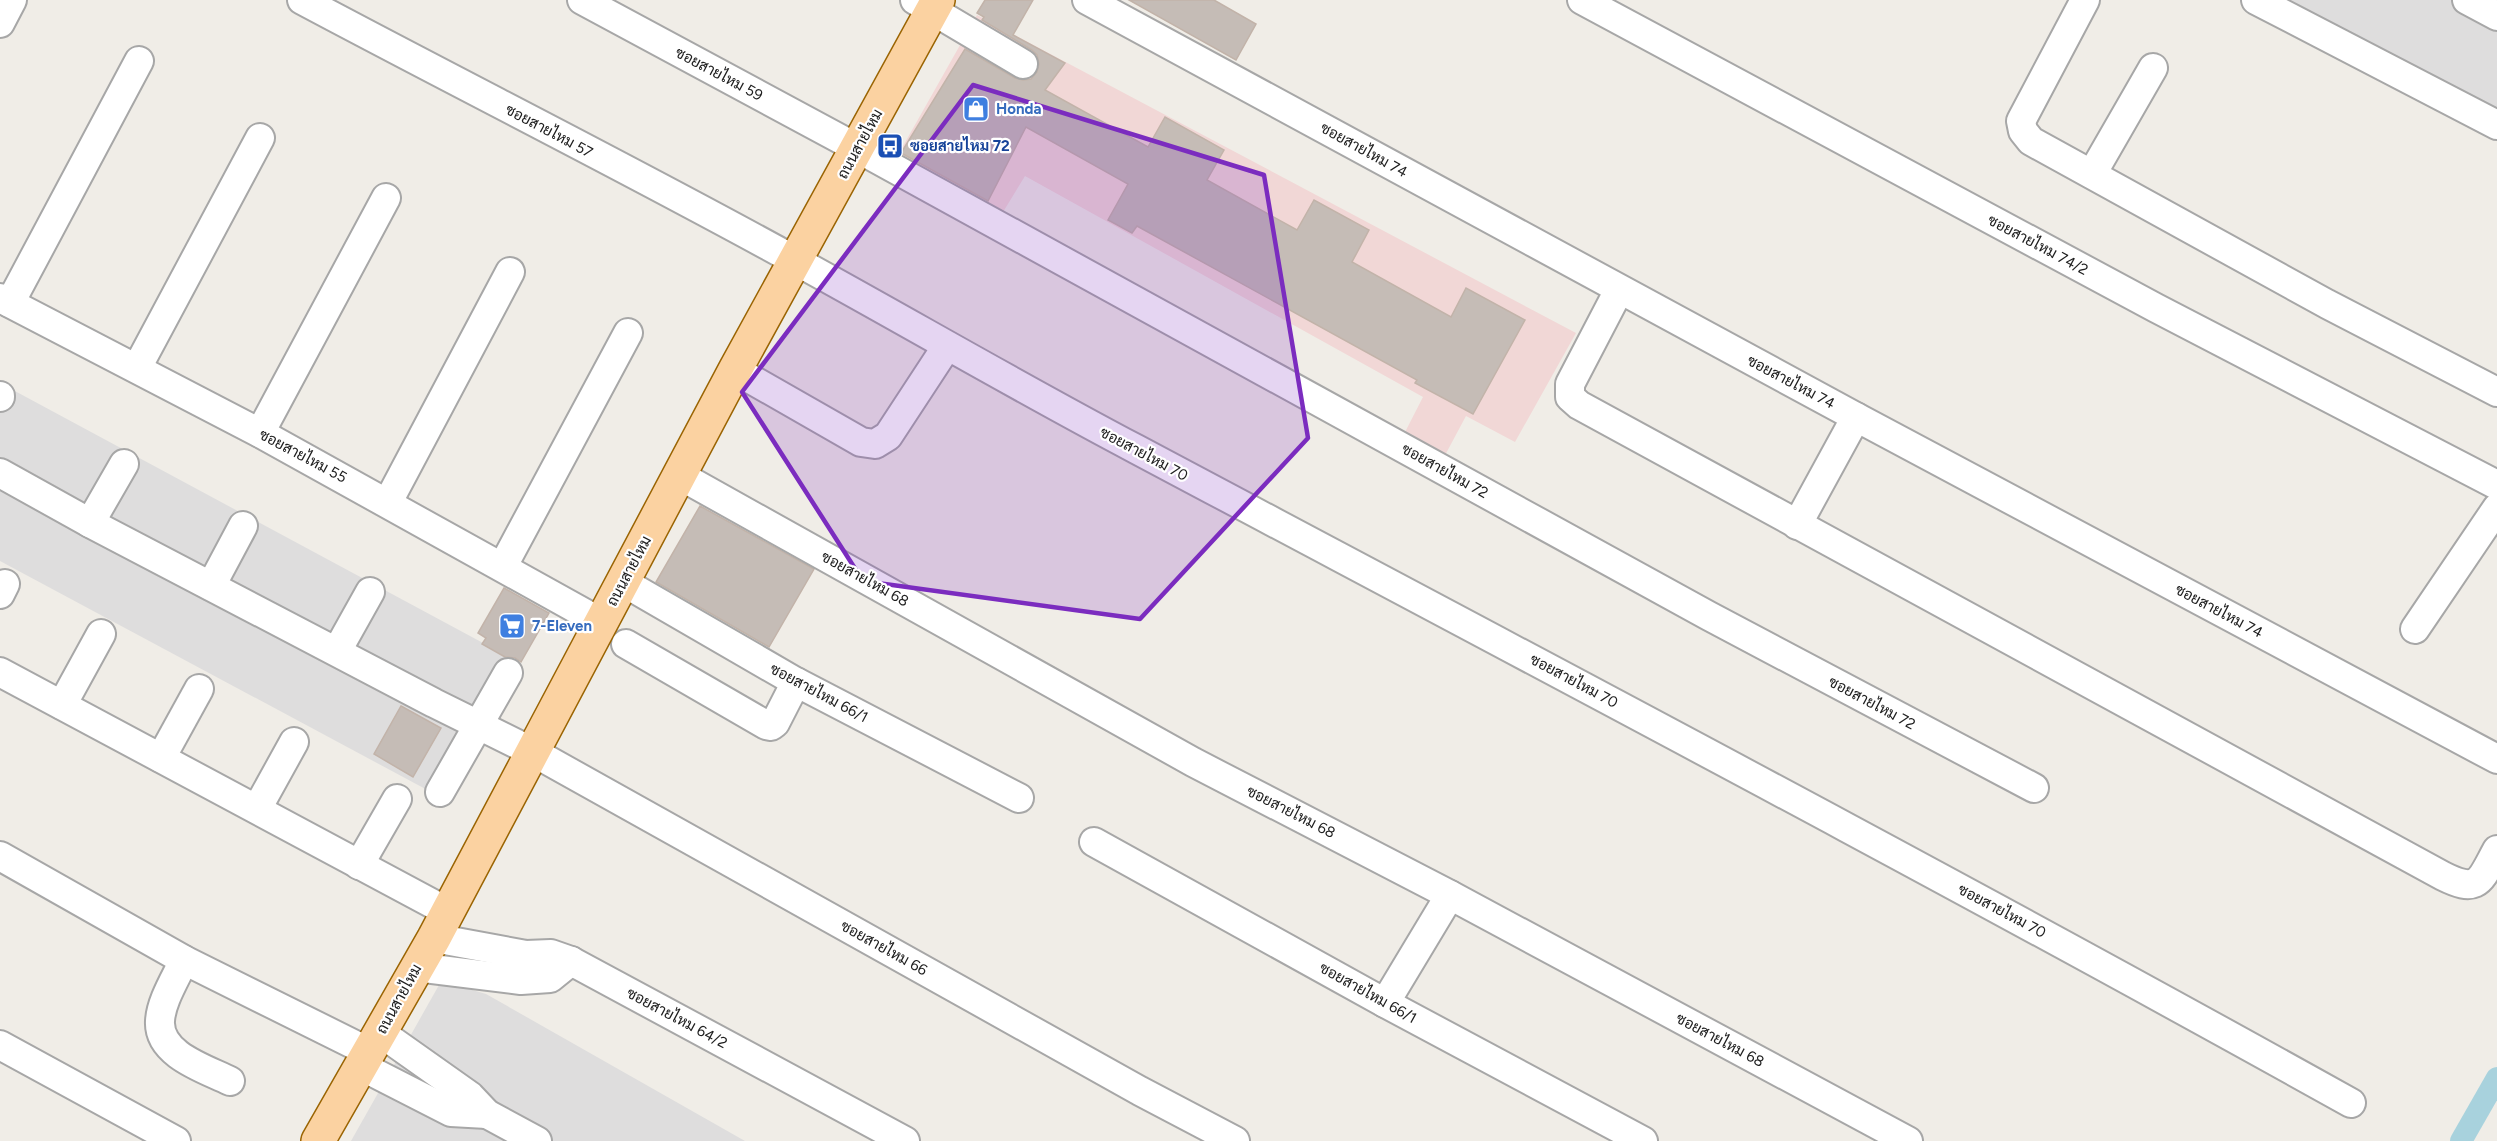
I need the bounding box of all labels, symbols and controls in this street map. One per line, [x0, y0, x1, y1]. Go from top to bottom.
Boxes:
street label: ซอยสายไหม 59 [672, 42, 766, 105]
shop icon: Honda [961, 94, 991, 124]
street label: ซอยสายไหม 57 [502, 100, 596, 162]
place label: Honda [996, 100, 1041, 118]
street label: ถนนสายไหม [833, 105, 887, 182]
street label: ซอยสายไหม 74 [1317, 118, 1411, 181]
bus stop icon: ซอยสายไหม 72 [875, 131, 905, 161]
place label: ซอยสายไหม 72 [910, 136, 1010, 155]
street label: ซอยสายไหม 74/2 [1985, 210, 2092, 279]
street label: ซอยสายไหม 74 [1744, 350, 1838, 413]
street label: ซอยสายไหม 70 [1097, 422, 1192, 485]
street label: ซอยสายไหม 55 [256, 424, 350, 487]
street label: ซอยสายไหม 72 [1399, 439, 1492, 502]
street label: ถนนสายไหม [602, 532, 655, 609]
street label: ซอยสายไหม 68 [818, 547, 912, 610]
street label: ซอยสายไหม 74 [2172, 579, 2266, 642]
supermarket icon: 7-Eleven [497, 611, 527, 641]
place label: 7-Eleven [532, 617, 592, 635]
street label: ซอยสายไหม 70 [1527, 649, 1622, 712]
street label: ซอยสายไหม 66/1 [767, 659, 872, 726]
street label: ซอยสายไหม 72 [1825, 672, 1919, 733]
street label: ซอยสายไหม 68 [1244, 781, 1339, 842]
street label: ซอยสายไหม 70 [1955, 879, 2050, 942]
street label: ซอยสายไหม 66 [837, 916, 931, 980]
street label: ซอยสายไหม 66/1 [1316, 958, 1420, 1027]
street label: ถนนสายไหม [372, 960, 426, 1037]
street label: ซอยสายไหม 64/2 [624, 983, 731, 1052]
street label: ซอยสายไหม 68 [1673, 1008, 1768, 1071]

